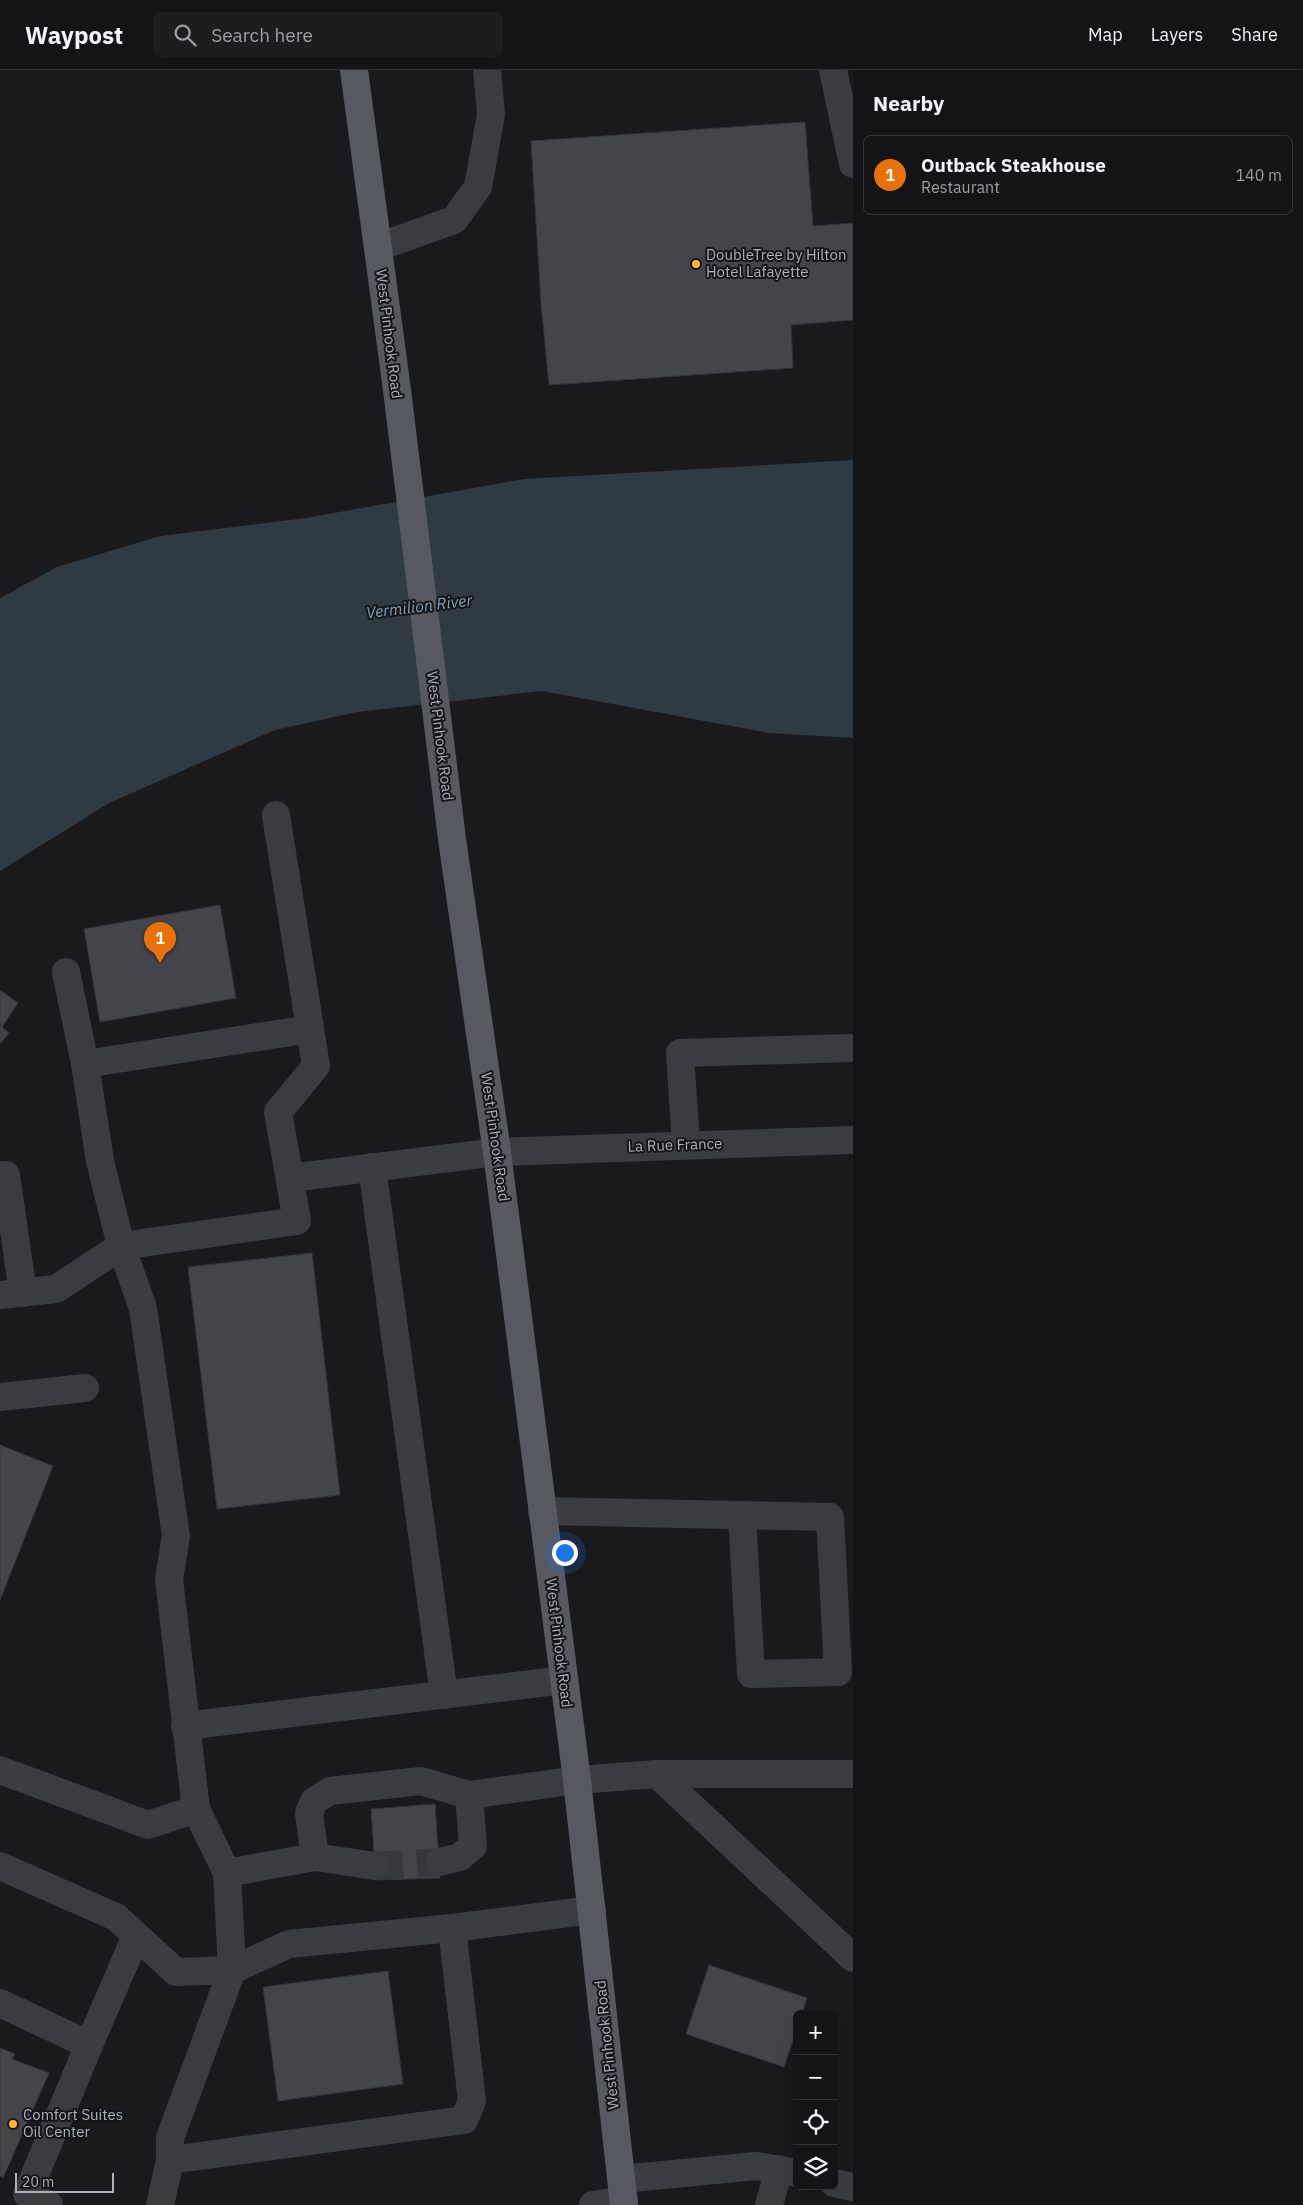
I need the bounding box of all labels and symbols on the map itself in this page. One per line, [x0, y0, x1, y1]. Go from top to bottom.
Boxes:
place label: DoubleTree by Hilton Hotel Lafayette [706, 245, 846, 281]
marker: DoubleTree by Hilton Hotel Lafayette [690, 258, 702, 270]
street label: West Pinhook Road [372, 268, 407, 400]
water label: Vermilion River [365, 589, 474, 622]
street label: West Pinhook Road [423, 670, 458, 802]
pin: 1 [144, 922, 176, 963]
street label: West Pinhook Road [477, 1071, 514, 1203]
street label: La Rue France [627, 1133, 723, 1156]
your location [552, 1540, 578, 1566]
street label: West Pinhook Road [542, 1577, 577, 1709]
street label: West Pinhook Road [590, 1979, 623, 2111]
place label: Comfort Suites Oil Center [23, 2105, 123, 2141]
marker: Comfort Suites Oil Center [7, 2118, 19, 2130]
scale bar [15, 2170, 114, 2193]

